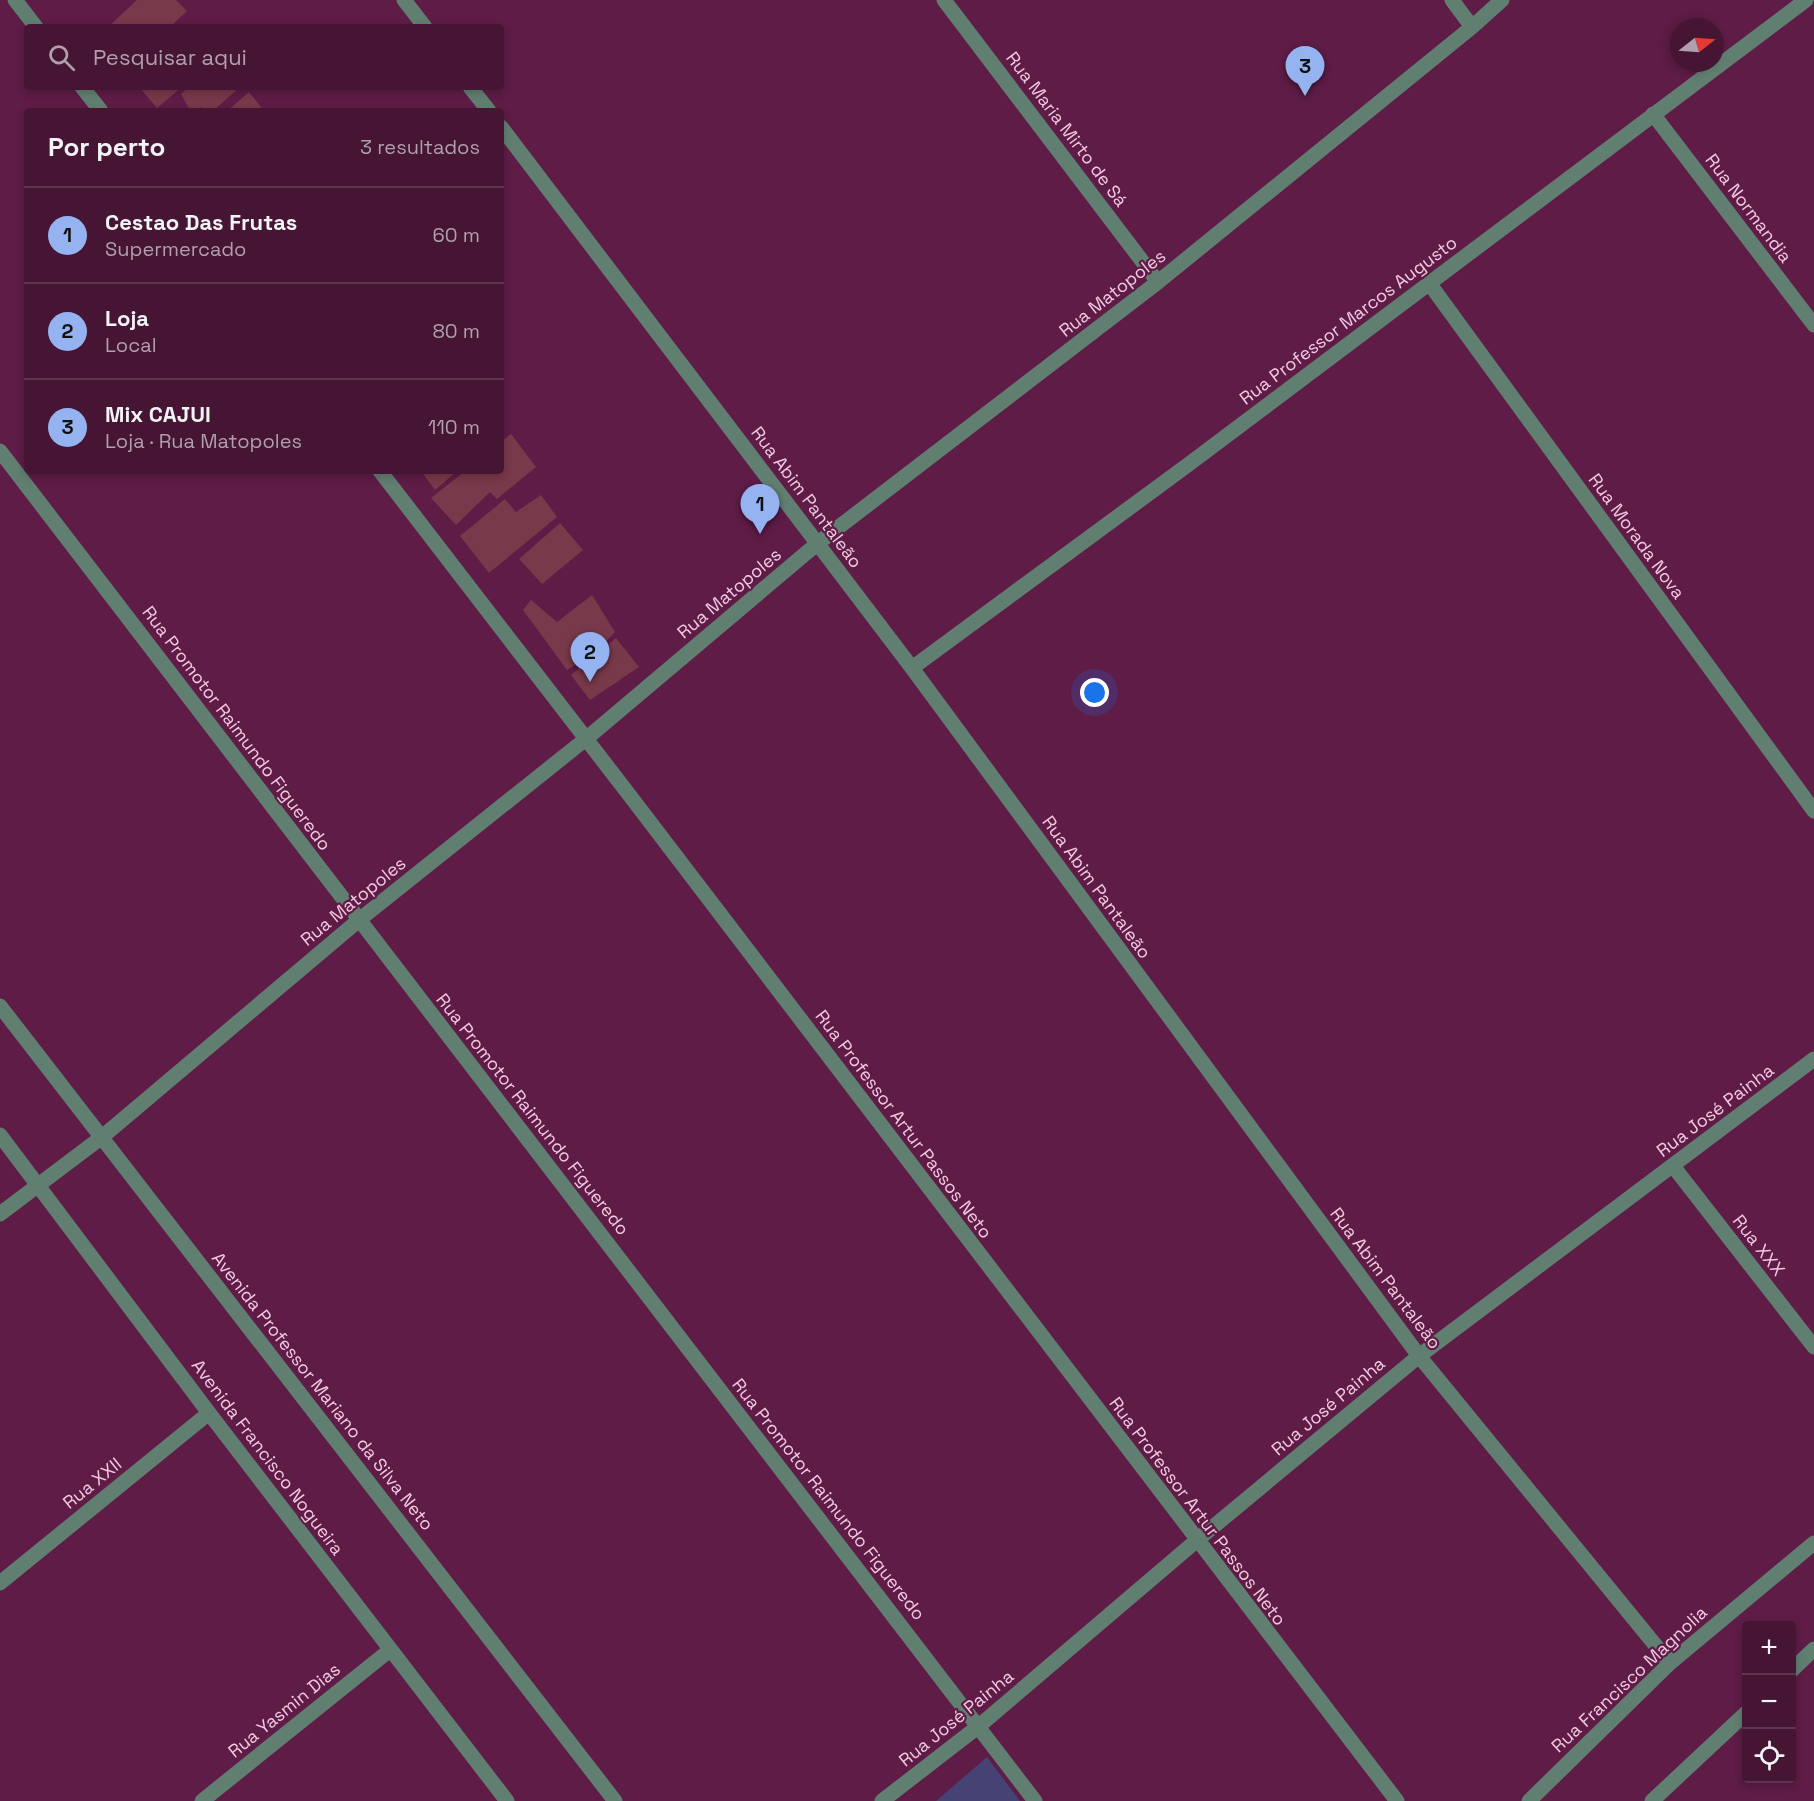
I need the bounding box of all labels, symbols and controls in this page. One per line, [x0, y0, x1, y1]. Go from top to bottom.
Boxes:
north arrow [1670, 18, 1724, 72]
search box [24, 24, 504, 90]
icon: search [45, 41, 78, 74]
text: Pesquisar aqui [93, 43, 247, 71]
pin: 3 [1286, 46, 1324, 96]
street label: Rua Maria Mirto de Sá [1001, 47, 1133, 211]
text: Por perto [48, 130, 165, 164]
text: 3 resultados [360, 134, 480, 160]
street label: Rua Normandia [1701, 149, 1797, 267]
text: Cestao Das Frutas [105, 208, 297, 236]
text: 1 [63, 222, 72, 248]
text: 60 m [433, 222, 480, 248]
street label: Rua Professor Marcos Augusto [1235, 231, 1461, 409]
text: Supermercado [105, 236, 246, 262]
street label: Rua Matopoles [1054, 244, 1170, 342]
text: Loja [105, 304, 149, 332]
text: 2 [62, 318, 73, 344]
text: 80 m [432, 318, 480, 344]
text: Local [105, 332, 157, 358]
text: Mix CAJUI [105, 400, 211, 428]
text: 3 [61, 414, 74, 440]
text: 110 m [428, 414, 480, 440]
street label: Rua Abim Pantaleão [746, 422, 868, 572]
text: Loja · Rua Matopoles [105, 428, 302, 454]
street label: Rua Morada Nova [1584, 469, 1690, 603]
pin: 1 [740, 484, 780, 534]
street label: Rua Matopoles [672, 543, 786, 643]
street label: Rua Promotor Raimundo Figueredo [137, 601, 337, 855]
pin: 2 [570, 632, 610, 682]
your location [1080, 678, 1109, 707]
street label: Rua Abim Pantaleão [1037, 811, 1157, 963]
street label: Rua Matopoles [296, 851, 410, 951]
street label: Rua Promotor Raimundo Figueredo [431, 989, 635, 1239]
street label: Rua Professor Artur Passos Neto [811, 1005, 997, 1243]
street label: Rua José Painha [1652, 1058, 1778, 1162]
street label: Rua Abim Pantaleão [1325, 1203, 1447, 1353]
street label: Rua XXX [1728, 1210, 1790, 1280]
street label: Avenida Professor Mariano da Silva Neto [207, 1247, 439, 1535]
street label: Rua José Painha [1267, 1352, 1389, 1460]
street label: Avenida Francisco Nogueira [187, 1355, 349, 1559]
street label: Rua Promotor Raimundo Figueredo [727, 1374, 931, 1624]
street label: Rua Professor Artur Passos Neto [1105, 1392, 1291, 1630]
street label: Rua XXII [58, 1452, 126, 1514]
street label: Rua Francisco Magnolia [1546, 1601, 1712, 1757]
map controls [1742, 1621, 1796, 1783]
button: + [1742, 1621, 1796, 1675]
street label: Rua Yasmin Dias [223, 1658, 345, 1762]
street label: Rua José Painha [894, 1665, 1018, 1771]
button: − [1742, 1675, 1796, 1729]
button: locate [1742, 1729, 1796, 1783]

